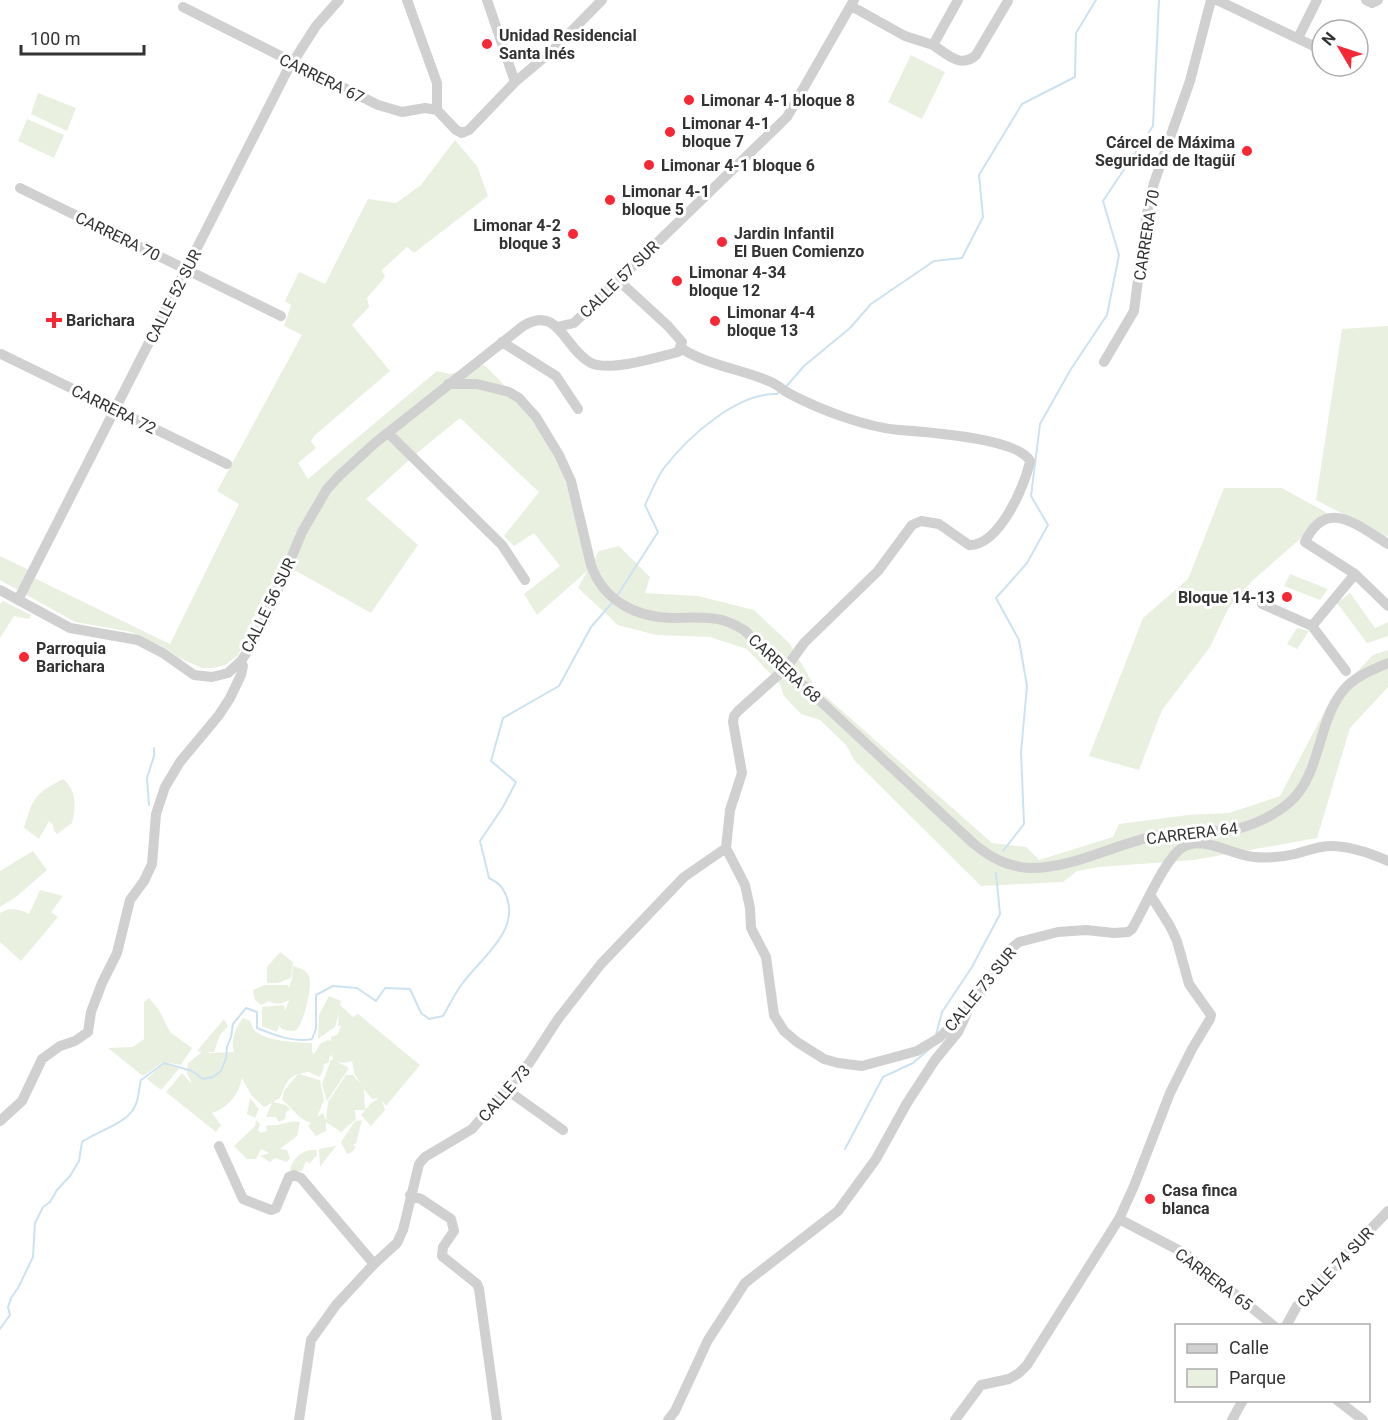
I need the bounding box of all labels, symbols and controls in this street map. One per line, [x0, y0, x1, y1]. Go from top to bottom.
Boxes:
scale bar [21, 18, 144, 56]
north arrow [1310, 18, 1370, 78]
place label: Unidad Residencial Santa Inés [499, 26, 637, 63]
text: 100 m [30, 28, 81, 49]
text: N [1318, 29, 1340, 49]
marker: Unidad Residencial Santa Inés [480, 37, 494, 51]
street label: CARRERA 67 [276, 50, 367, 107]
place label: Limonar 4-1 bloque 8 [701, 91, 855, 110]
marker: Limonar 4-1 bloque 8 [682, 93, 696, 107]
place label: Limonar 4-1 bloque 7 [682, 114, 770, 151]
marker: Limonar 4-1 bloque 7 [663, 125, 677, 139]
place label: Cárcel de Máxima Seguridad de Itagüí [1095, 133, 1237, 170]
marker: Cárcel de Máxima Seguridad de Itagüí [1240, 144, 1254, 158]
place label: Limonar 4-1 bloque 6 [661, 156, 815, 175]
marker: Limonar 4-1 bloque 6 [642, 158, 656, 172]
place label: Limonar 4-1 bloque 5 [622, 182, 710, 219]
street label: CARRERA 70 [1130, 188, 1163, 282]
marker: Limonar 4-1 bloque 5 [603, 193, 617, 207]
street label: CARRERA 70 [72, 208, 163, 265]
place label: Limonar 4-2 bloque 3 [473, 216, 561, 253]
place label: Jardin Infantil El Buen Comienzo [734, 224, 864, 261]
marker: Limonar 4-2 bloque 3 [566, 227, 580, 241]
marker: Jardin Infantil El Buen Comienzo [715, 235, 729, 249]
street label: CALLE 57 SUR [576, 237, 663, 322]
street label: CALLE 52 SUR [142, 246, 205, 346]
place label: Limonar 4-34 bloque 12 [689, 263, 786, 300]
marker: Limonar 4-34 bloque 12 [670, 274, 684, 288]
place label: Limonar 4-4 bloque 13 [727, 303, 815, 340]
place label: Barichara [66, 311, 135, 330]
marker: Barichara [47, 313, 61, 327]
marker: Limonar 4-4 bloque 13 [708, 314, 722, 328]
street label: CARRERA 72 [68, 381, 159, 438]
street label: CALLE 56 SUR [237, 555, 300, 656]
place label: Bloque 14-13 [1178, 588, 1275, 607]
marker: Bloque 14-13 [1280, 590, 1294, 604]
street label: CARRERA 68 [745, 630, 825, 707]
place label: Parroquia Barichara [36, 639, 107, 676]
marker: Parroquia Barichara [17, 650, 31, 664]
street label: CARRERA 64 [1145, 818, 1239, 849]
street label: CALLE 73 SUR [941, 943, 1020, 1035]
street label: CALLE 73 [475, 1061, 534, 1126]
place label: Casa finca blanca [1162, 1181, 1238, 1218]
marker: Casa finca blanca [1143, 1192, 1157, 1206]
street label: CALLE 74 SUR [1293, 1223, 1377, 1311]
street label: CARRERA 65 [1171, 1244, 1256, 1315]
legend [1175, 1324, 1370, 1402]
text: Calle [1229, 1337, 1269, 1358]
text: Parque [1229, 1367, 1286, 1388]

